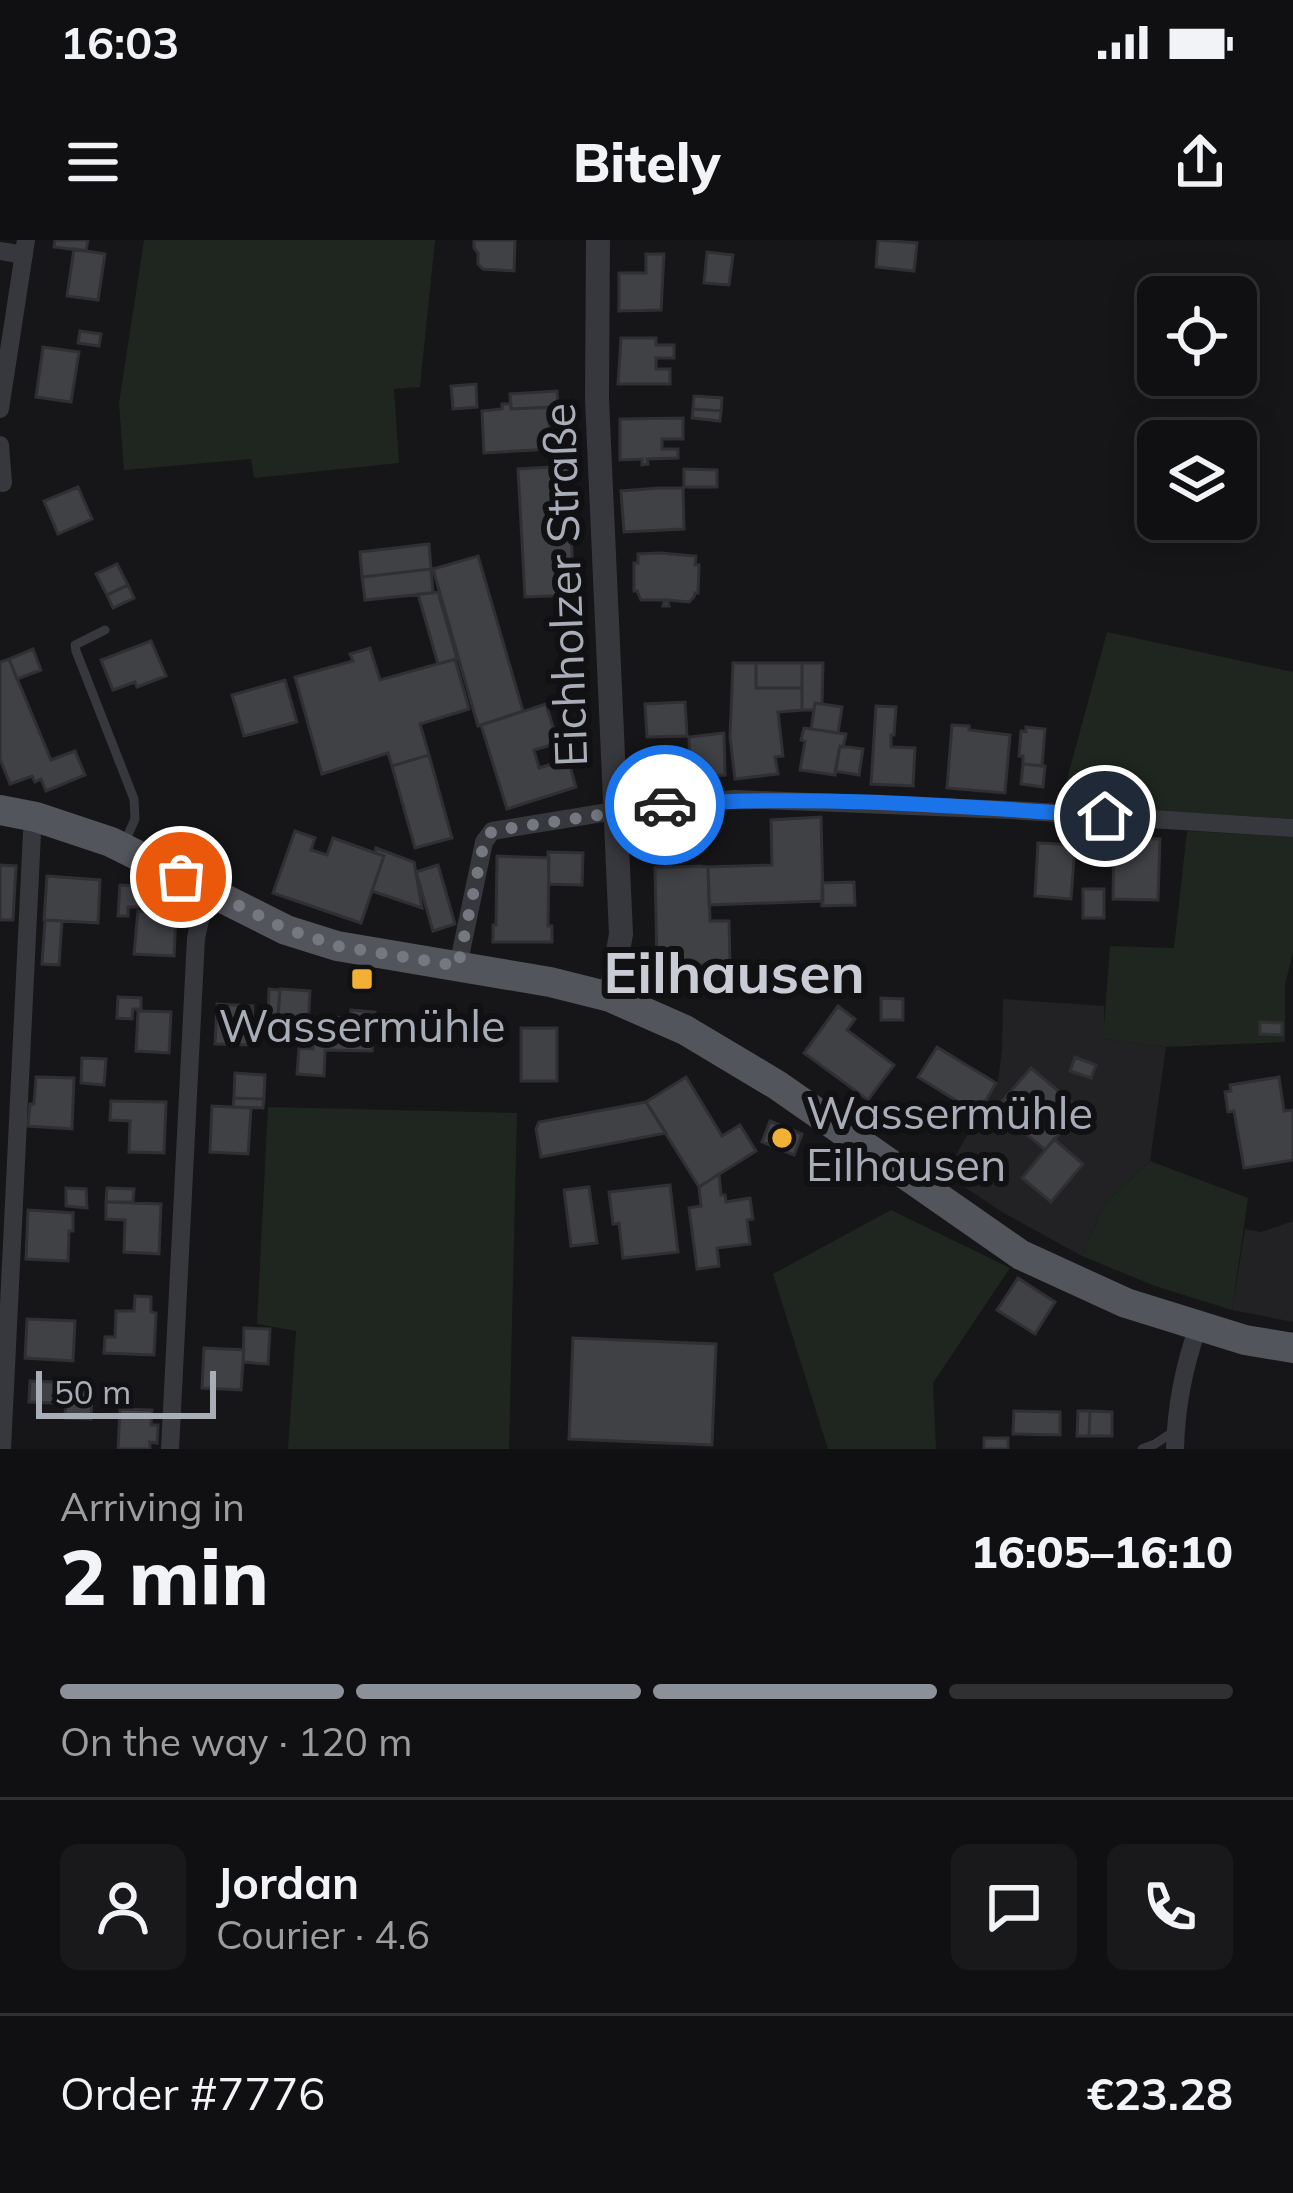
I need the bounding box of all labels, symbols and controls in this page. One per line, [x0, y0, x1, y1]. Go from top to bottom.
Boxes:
text: 16:03 [60, 14, 179, 70]
text: Bitely [573, 128, 720, 196]
icon: menu [60, 129, 126, 195]
icon: share [1167, 129, 1233, 195]
map controls [1137, 276, 1257, 540]
button: locate [1137, 276, 1257, 396]
street label: Eichholzer Straße [530, 402, 598, 768]
button: layers [1137, 420, 1257, 540]
courier [605, 745, 725, 865]
pin [1054, 765, 1156, 867]
icon: car [632, 772, 698, 838]
icon: home [1072, 783, 1138, 849]
pin [130, 826, 232, 928]
icon: bag [148, 844, 214, 910]
district label: Eilhausen [603, 936, 865, 1007]
marker: Wassermühle [349, 966, 375, 992]
place label: Wassermühle [219, 997, 505, 1053]
place label: Wassermühle Eilhausen [806, 1084, 1093, 1192]
marker: Wassermühle Eilhausen [769, 1125, 795, 1151]
scale bar [36, 1365, 216, 1418]
text: 50 m [54, 1371, 131, 1412]
text: Arriving in [60, 1482, 245, 1531]
text: 16:05–16:10 [971, 1523, 1233, 1579]
text: 2 min [60, 1527, 269, 1625]
text: On the way · 120 m [60, 1717, 412, 1766]
button: person [60, 1844, 186, 1970]
button: chat [951, 1844, 1077, 1970]
button: phone [1107, 1844, 1233, 1970]
text: Jordan [216, 1854, 359, 1910]
text: Courier · 4.6 [216, 1910, 430, 1959]
text: Order #7776 [60, 2065, 325, 2121]
text: €23.28 [1087, 2065, 1233, 2121]

